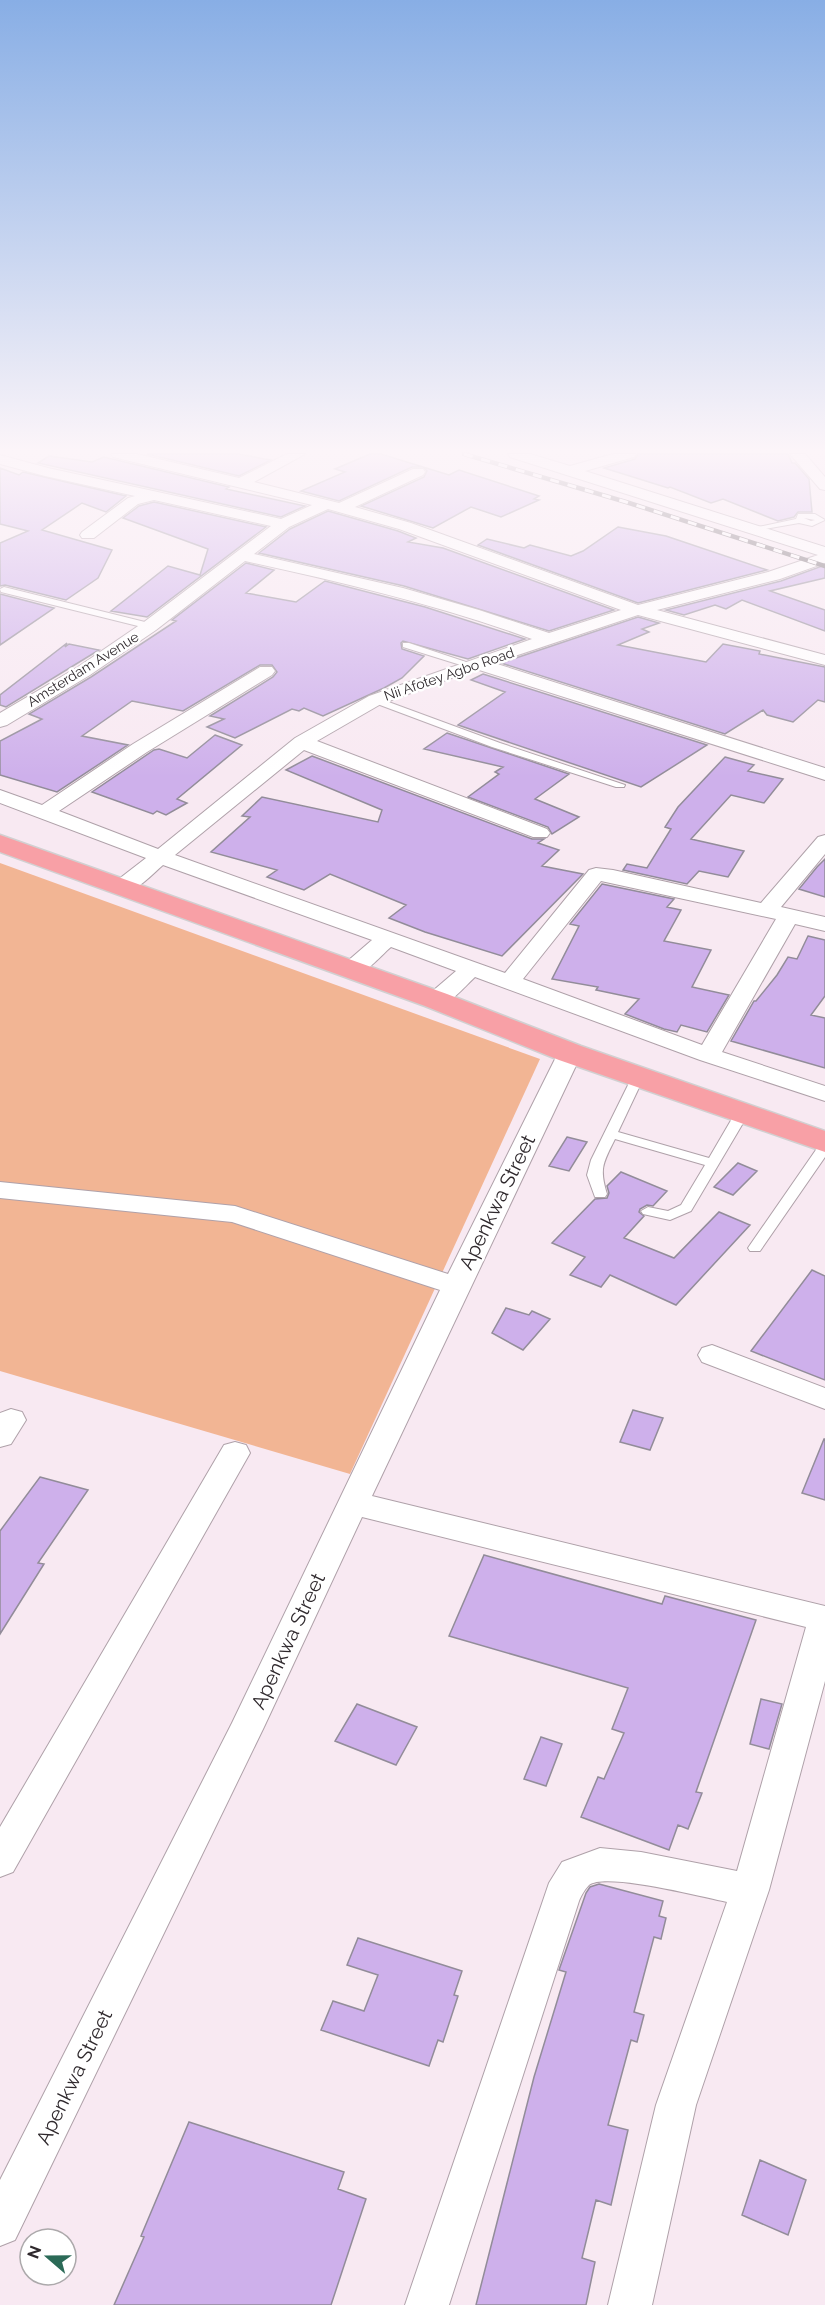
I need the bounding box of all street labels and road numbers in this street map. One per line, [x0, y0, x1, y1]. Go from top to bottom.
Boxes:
street label: Amsterdam Avenue [24, 628, 142, 710]
street label: Nii Afotey Agbo Road [382, 644, 516, 704]
street label: Apenkwa Street [454, 1130, 540, 1273]
street label: Apenkwa Street [246, 1569, 330, 1713]
street label: Apenkwa Street [31, 2005, 117, 2148]

